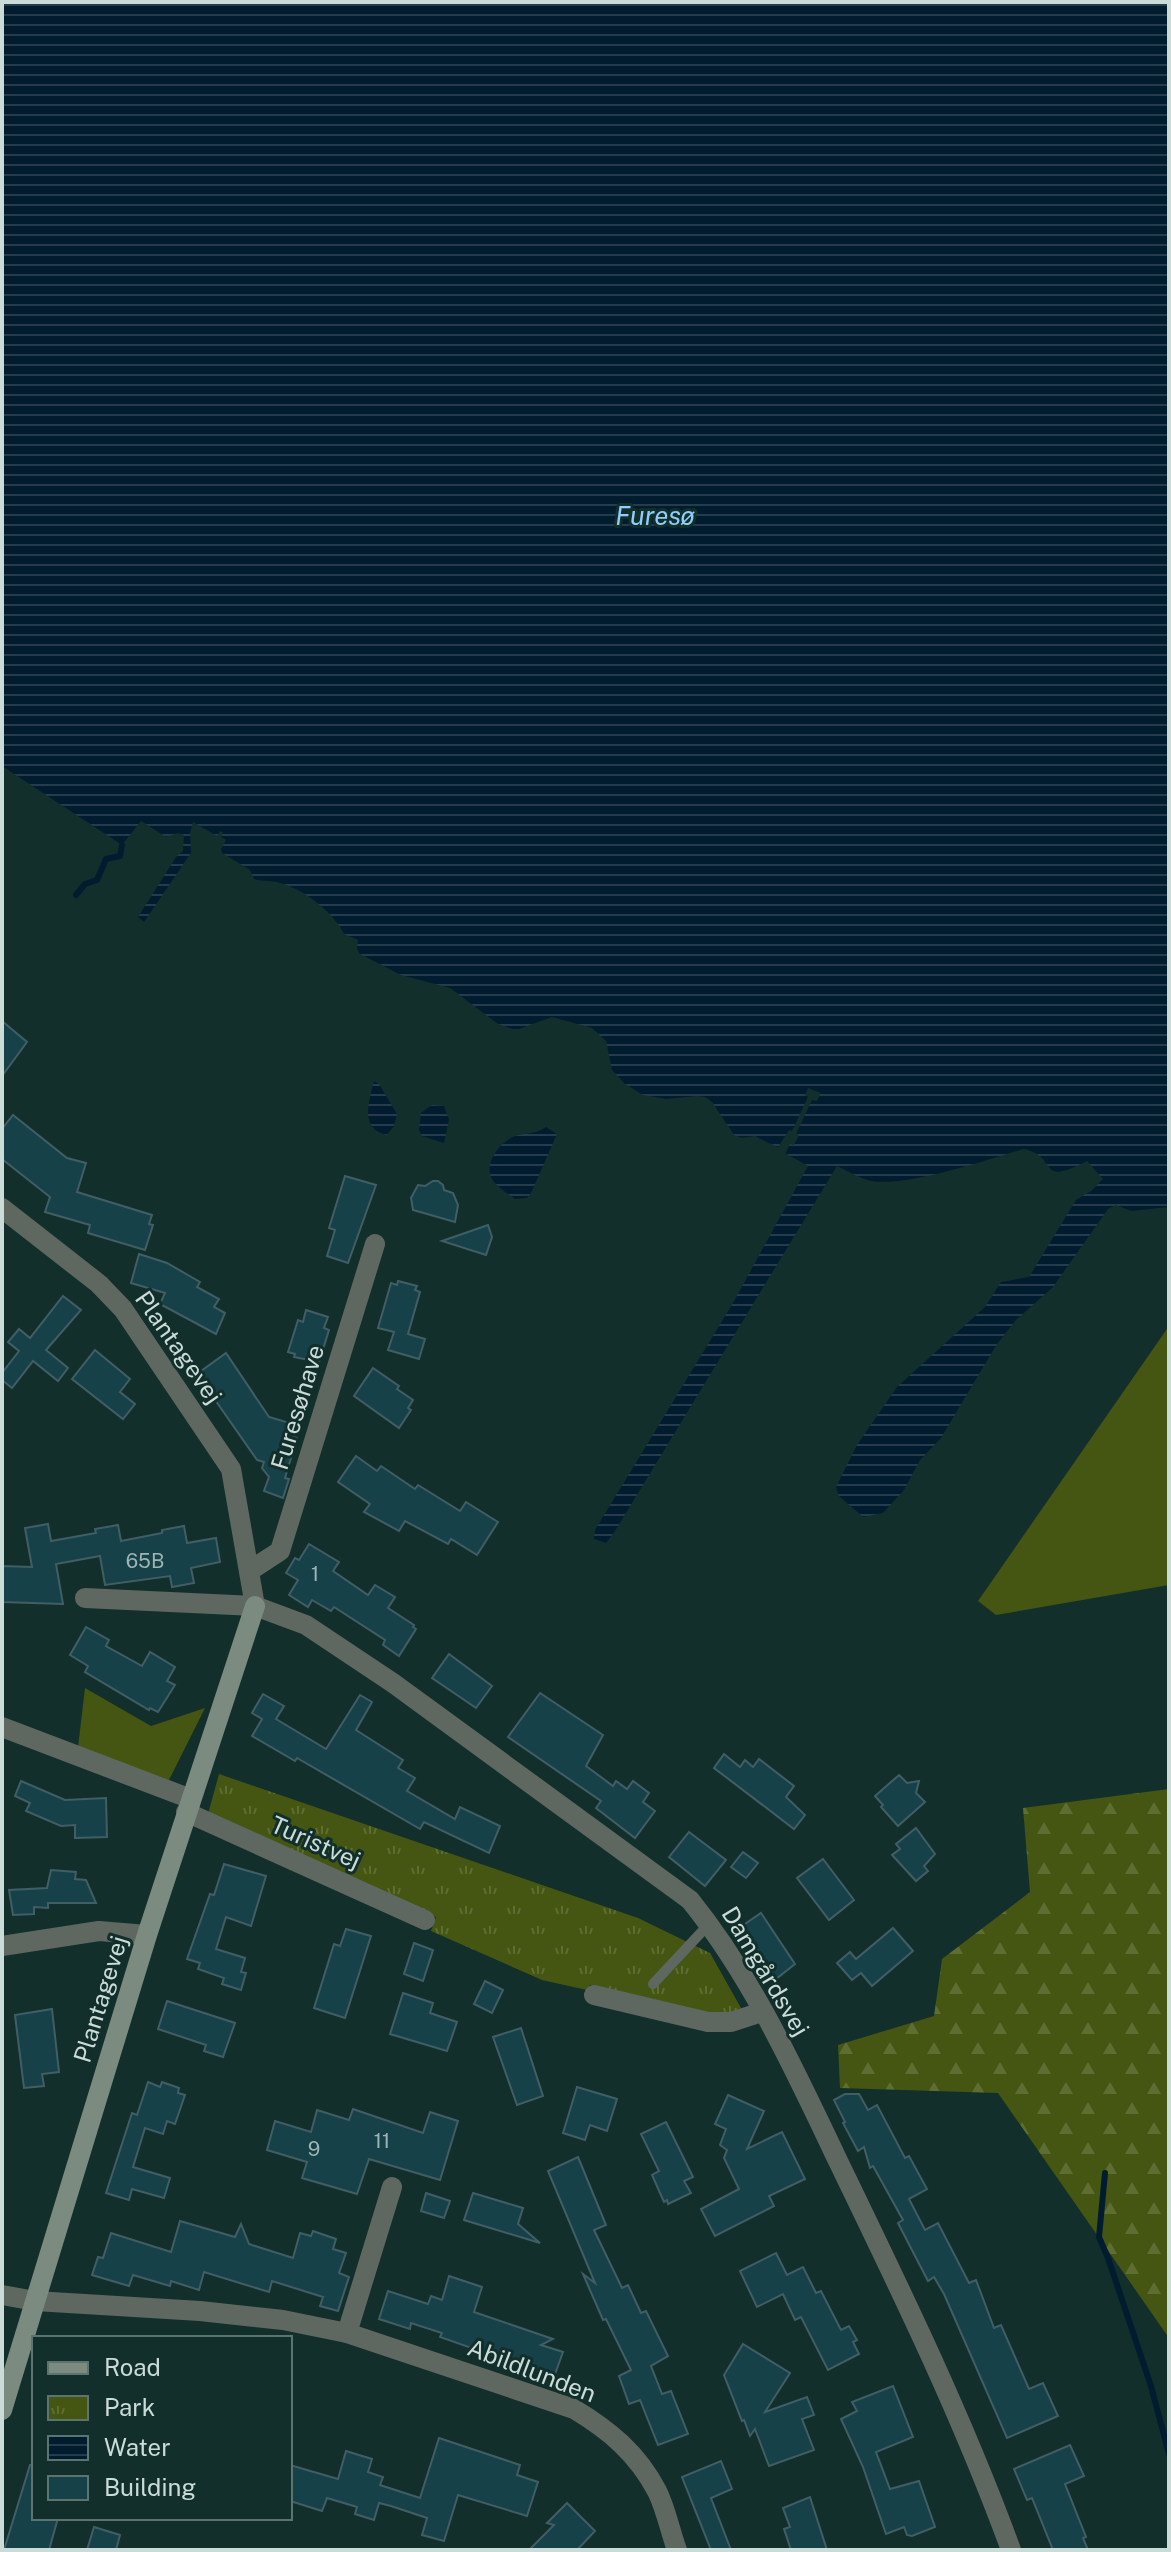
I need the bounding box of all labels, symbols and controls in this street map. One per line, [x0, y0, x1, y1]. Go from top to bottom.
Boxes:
water label: Furesø [615, 500, 695, 531]
street label: Plantagevej [130, 1285, 228, 1409]
street label: Furesøhave [265, 1341, 329, 1473]
house number: 65B [126, 1549, 164, 1573]
house number: 1 [311, 1562, 319, 1586]
street label: Turistvej [267, 1810, 365, 1874]
street label: Damgårdsvej [716, 1901, 816, 2041]
street label: Plantagevej [67, 1932, 133, 2066]
house number: 11 [374, 2129, 390, 2153]
house number: 9 [308, 2137, 320, 2161]
street label: Abildlunden [464, 2333, 600, 2407]
legend [32, 2336, 292, 2520]
text: Road [104, 2353, 161, 2381]
text: Park [104, 2393, 155, 2421]
text: Water [104, 2433, 171, 2461]
text: Building [104, 2473, 196, 2501]

